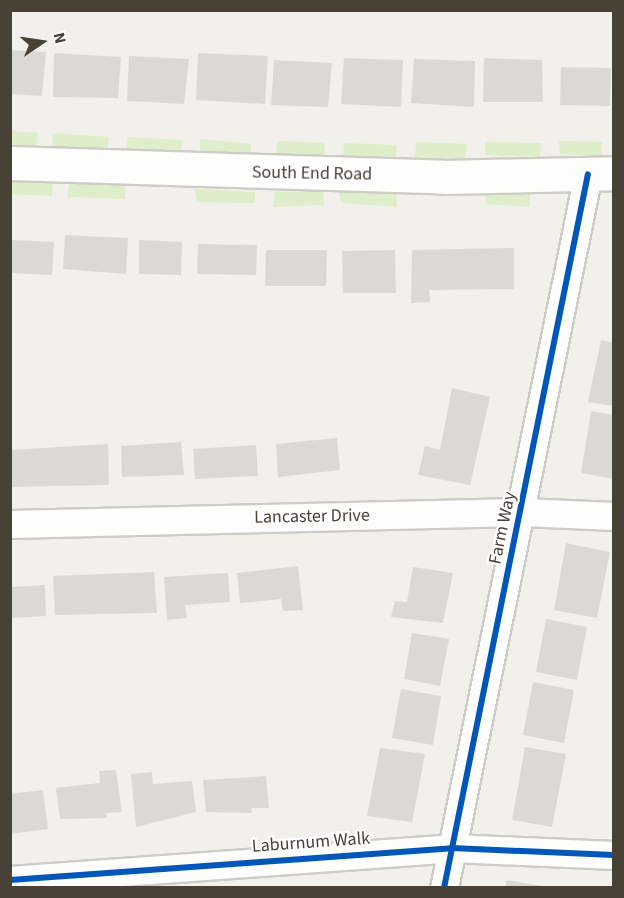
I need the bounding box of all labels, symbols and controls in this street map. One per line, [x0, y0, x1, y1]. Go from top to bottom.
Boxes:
north arrow [12, 12, 72, 72]
text: N [48, 30, 71, 46]
street label: South End Road [252, 162, 372, 186]
street label: Farm Way [485, 490, 521, 566]
street label: Lancaster Drive [254, 505, 370, 529]
street label: Laburnum Walk [251, 828, 371, 858]

